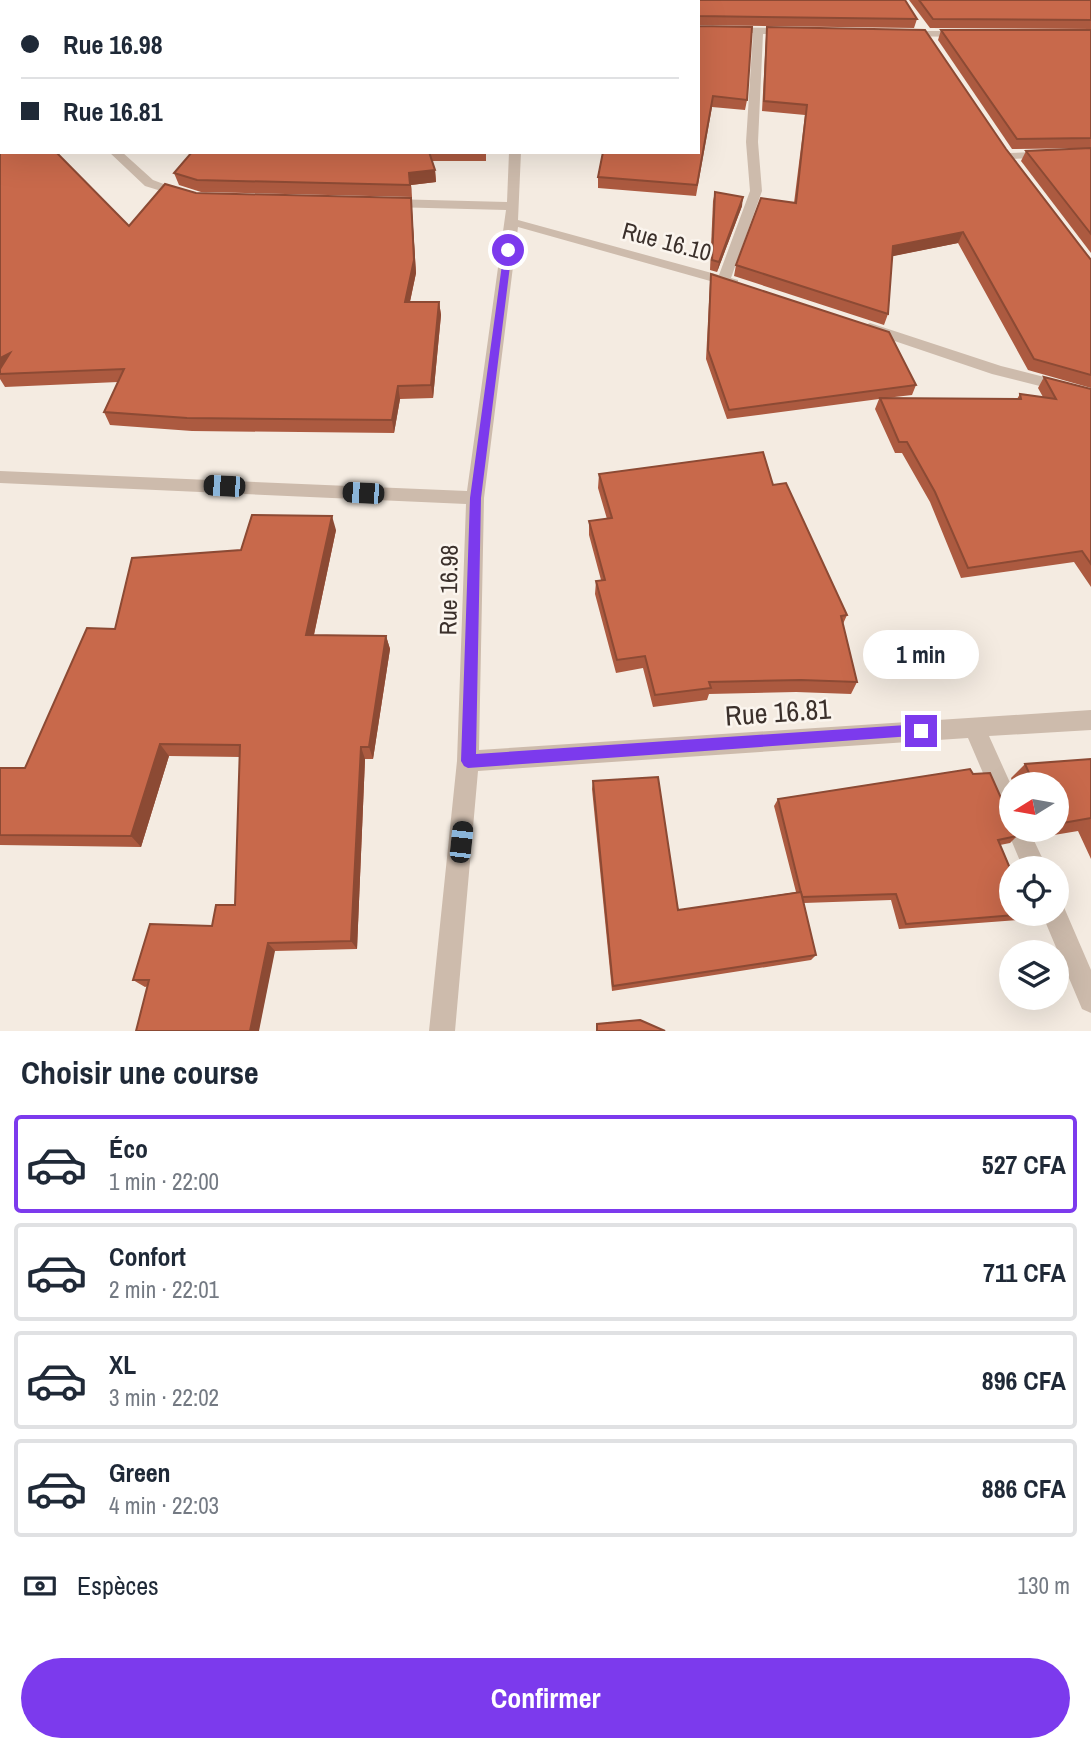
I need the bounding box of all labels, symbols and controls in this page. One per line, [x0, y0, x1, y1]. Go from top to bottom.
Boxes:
text: Rue 16.98 [63, 27, 163, 62]
text: Rue 16.81 [63, 94, 163, 129]
street label: Rue 16.10 [619, 214, 715, 268]
route start [492, 234, 524, 266]
car [203, 474, 246, 498]
car [342, 481, 385, 505]
street label: Rue 16.98 [431, 544, 465, 636]
callout: 1 min [863, 630, 979, 678]
text: 1 min [896, 639, 946, 670]
street label: Rue 16.81 [724, 689, 832, 735]
route end [905, 715, 937, 747]
north arrow [999, 772, 1069, 842]
map controls [999, 772, 1069, 1010]
car [449, 820, 474, 864]
button: locate [999, 856, 1069, 926]
button: layers [999, 940, 1069, 1010]
text: Choisir une course [21, 1051, 259, 1094]
text: Éco [109, 1131, 148, 1166]
icon: car [25, 1133, 88, 1196]
text: 527 CFA [982, 1147, 1066, 1182]
text: 1 min · 22:00 [109, 1166, 219, 1197]
text: Confort [109, 1239, 186, 1274]
icon: car [25, 1241, 88, 1304]
text: 711 CFA [983, 1255, 1066, 1290]
text: 2 min · 22:01 [109, 1274, 219, 1305]
text: XL [109, 1347, 136, 1382]
icon: car [25, 1349, 88, 1412]
text: 896 CFA [982, 1363, 1066, 1398]
text: 3 min · 22:02 [109, 1382, 219, 1413]
text: Green [109, 1455, 171, 1490]
icon: car [25, 1457, 88, 1520]
text: 886 CFA [982, 1471, 1066, 1506]
text: 4 min · 22:03 [109, 1490, 219, 1521]
icon: cash [21, 1567, 59, 1605]
text: Espèces [77, 1568, 159, 1603]
text: 130 m [1018, 1570, 1070, 1601]
button: Confirmer [21, 1658, 1070, 1738]

